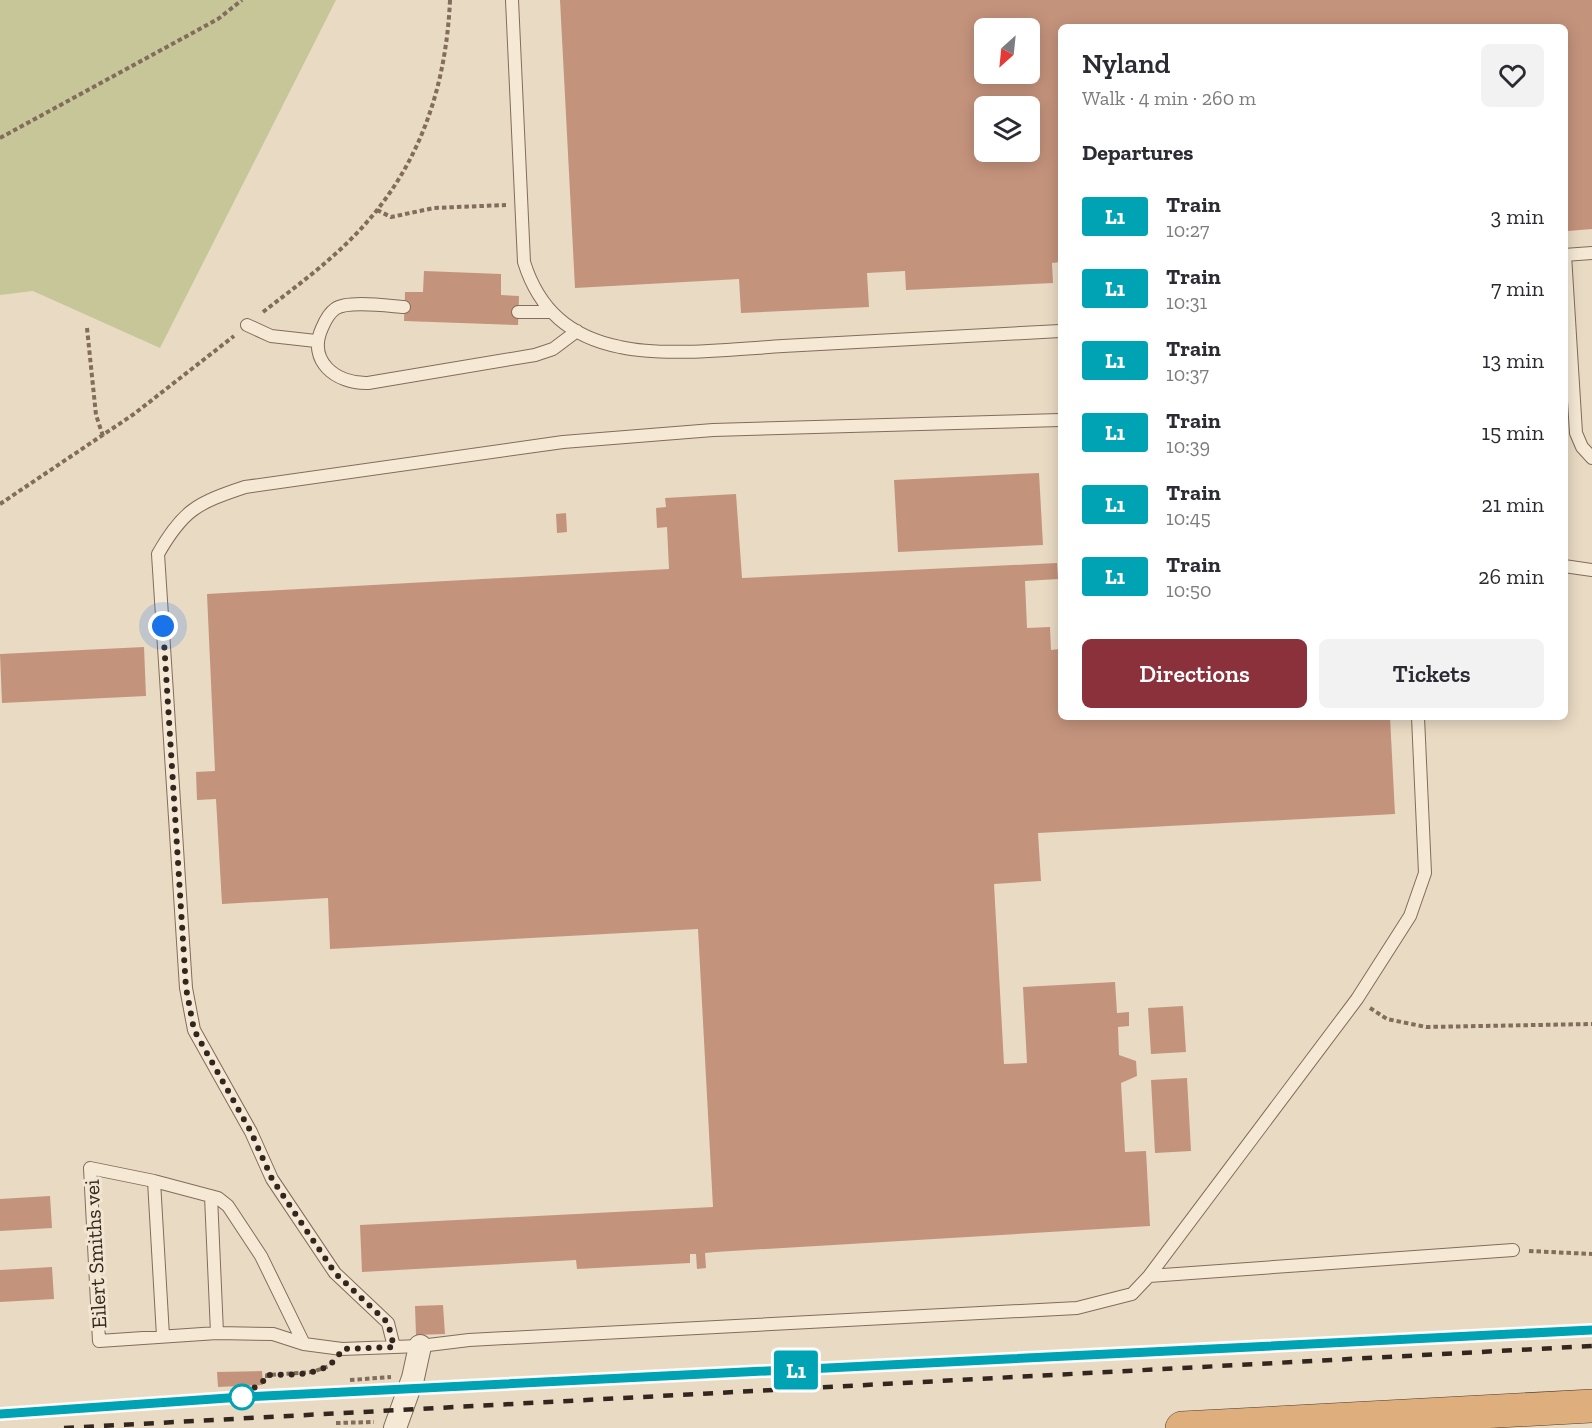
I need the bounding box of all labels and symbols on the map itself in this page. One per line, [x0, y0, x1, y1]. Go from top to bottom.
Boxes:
north arrow [974, 18, 1040, 84]
your location [148, 611, 178, 641]
street label: Eilert Smiths vei [79, 1179, 111, 1329]
line badge: L1 [769, 1350, 823, 1390]
unlabelled marker [229, 1384, 255, 1410]

